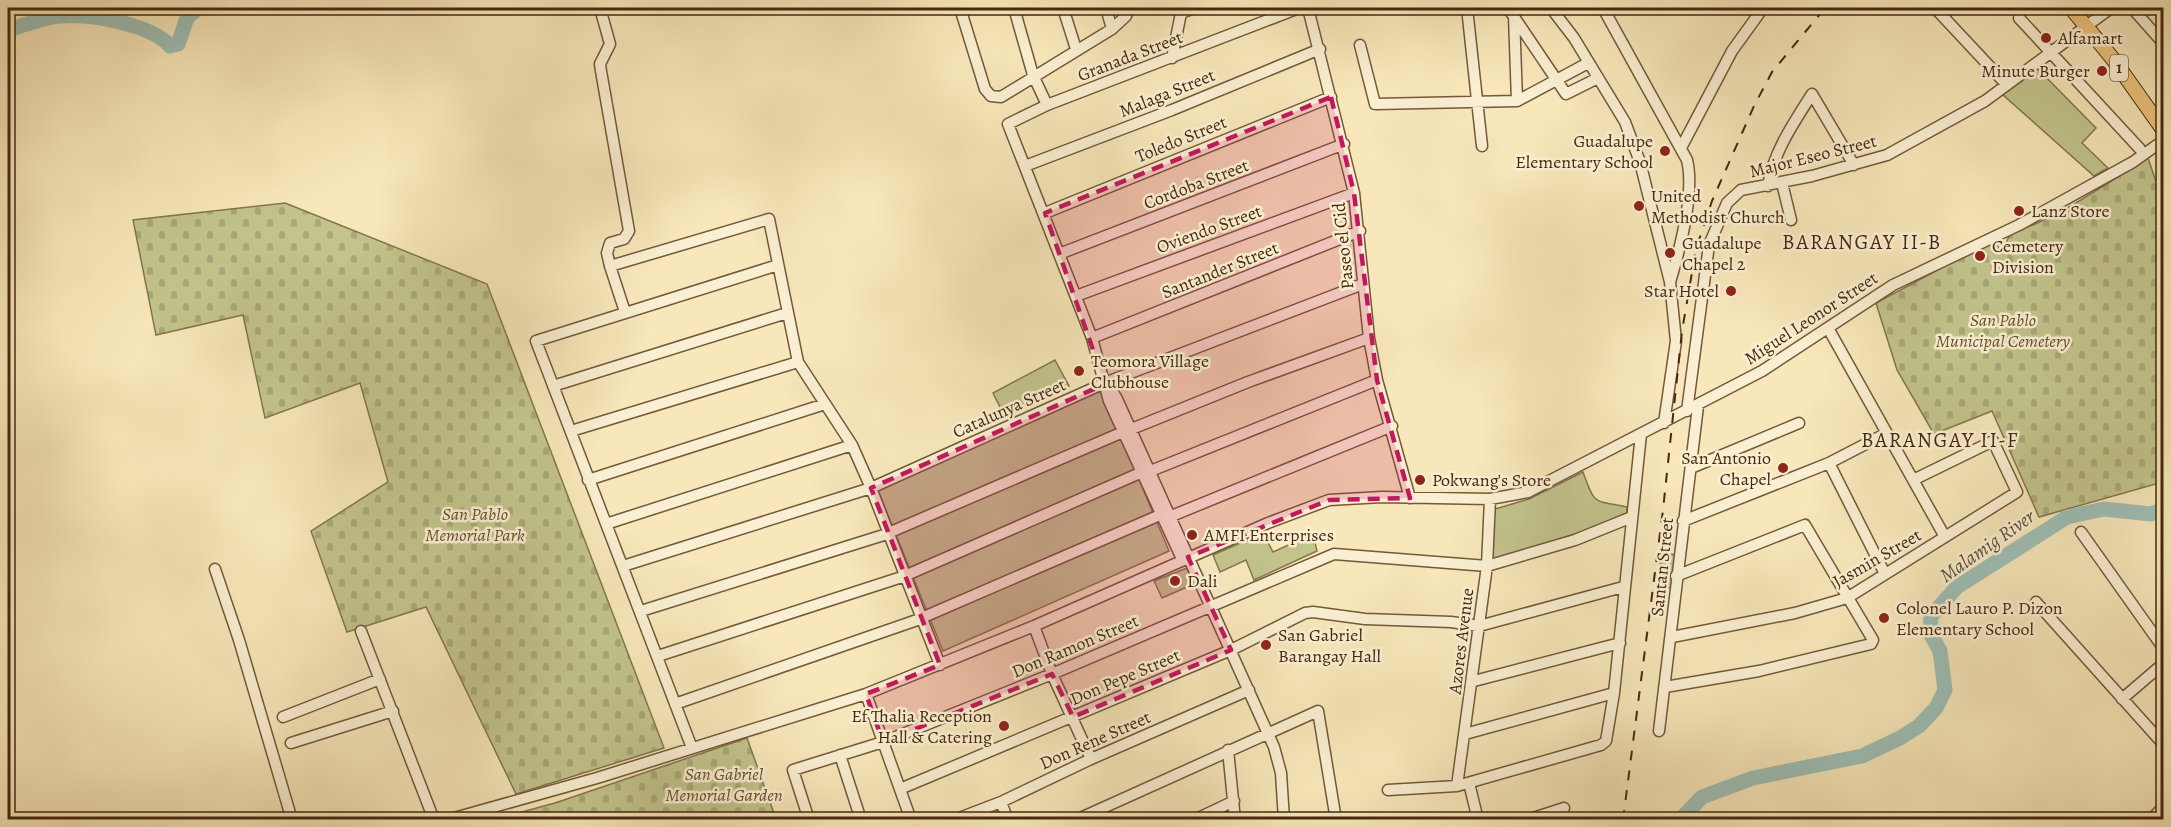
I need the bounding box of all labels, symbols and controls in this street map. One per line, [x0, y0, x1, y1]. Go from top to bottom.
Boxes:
street label: Granada Street [1074, 25, 1186, 87]
place label: Alfamart [2057, 26, 2123, 50]
marker: Alfamart [2039, 31, 2053, 45]
road number: 1 [2110, 55, 2128, 81]
place label: Minute Burger [1981, 59, 2090, 83]
street label: Malaga Street [1116, 63, 1218, 123]
marker: Minute Burger [2095, 64, 2109, 78]
street label: Toledo Street [1132, 110, 1230, 168]
place label: Guadalupe Elementary School [1515, 129, 1654, 174]
street label: Major Eseo Street [1747, 129, 1879, 183]
marker: Guadalupe Elementary School [1658, 144, 1672, 158]
street label: Cordoba Street [1140, 153, 1252, 215]
place label: United Methodist Church [1651, 184, 1785, 229]
street label: Oviendo Street [1153, 199, 1265, 259]
marker: United Methodist Church [1632, 199, 1646, 213]
place label: Lanz Store [2031, 199, 2109, 223]
street label: Paseo el Cid [1326, 201, 1360, 291]
marker: Lanz Store [2012, 204, 2026, 218]
district label: BARANGAY II-B [1782, 228, 1942, 256]
place label: Guadalupe Chapel 2 [1682, 231, 1762, 276]
place label: Cemetery Division [1992, 234, 2064, 279]
street label: Santander Street [1158, 236, 1282, 304]
marker: Guadalupe Chapel 2 [1663, 246, 1677, 260]
marker: Cemetery Division [1973, 249, 1987, 263]
street label: Miguel Leonor Street [1740, 266, 1882, 370]
place label: Star Hotel [1644, 279, 1720, 303]
marker: Star Hotel [1724, 284, 1738, 298]
park label: San Pablo Municipal Cemetery [1936, 308, 2070, 353]
place label: Teomora Village Clubhouse [1091, 349, 1209, 394]
marker: Teomora Village Clubhouse [1072, 364, 1086, 378]
street label: Catalunya Street [949, 372, 1069, 444]
district label: BARANGAY II-F [1861, 426, 2019, 454]
place label: San Antonio Chapel [1681, 446, 1772, 491]
marker: San Antonio Chapel [1776, 461, 1790, 475]
place label: Pokwang's Store [1432, 468, 1551, 492]
marker: Pokwang's Store [1413, 473, 1427, 487]
park label: San Pablo Memorial Park [425, 502, 525, 547]
water label: Malamig River [1934, 503, 2041, 589]
street label: Santan Street [1645, 516, 1679, 618]
place label: AMFI Enterprises [1203, 523, 1334, 547]
street label: Jasmin Street [1828, 523, 1926, 593]
marker: AMFI Enterprises [1185, 528, 1199, 542]
place label: Dali [1187, 569, 1218, 593]
marker: Dali [1168, 574, 1182, 588]
street label: Azores Avenue [1442, 586, 1479, 697]
place label: Colonel Lauro P. Dizon Elementary School [1896, 596, 2063, 641]
street label: Don Ramon Street [1008, 608, 1142, 684]
marker: Colonel Lauro P. Dizon Elementary School [1877, 611, 1891, 625]
place label: San Gabriel Barangay Hall [1278, 623, 1382, 668]
marker: San Gabriel Barangay Hall [1259, 638, 1273, 652]
street label: Don Pepe Street [1066, 643, 1184, 711]
place label: Ef Thalia Reception Hall & Catering [851, 704, 992, 749]
street label: Don Rene Street [1036, 705, 1154, 775]
marker: Ef Thalia Reception Hall & Catering [997, 719, 1011, 733]
park label: San Gabriel Memorial Garden [665, 762, 783, 807]

